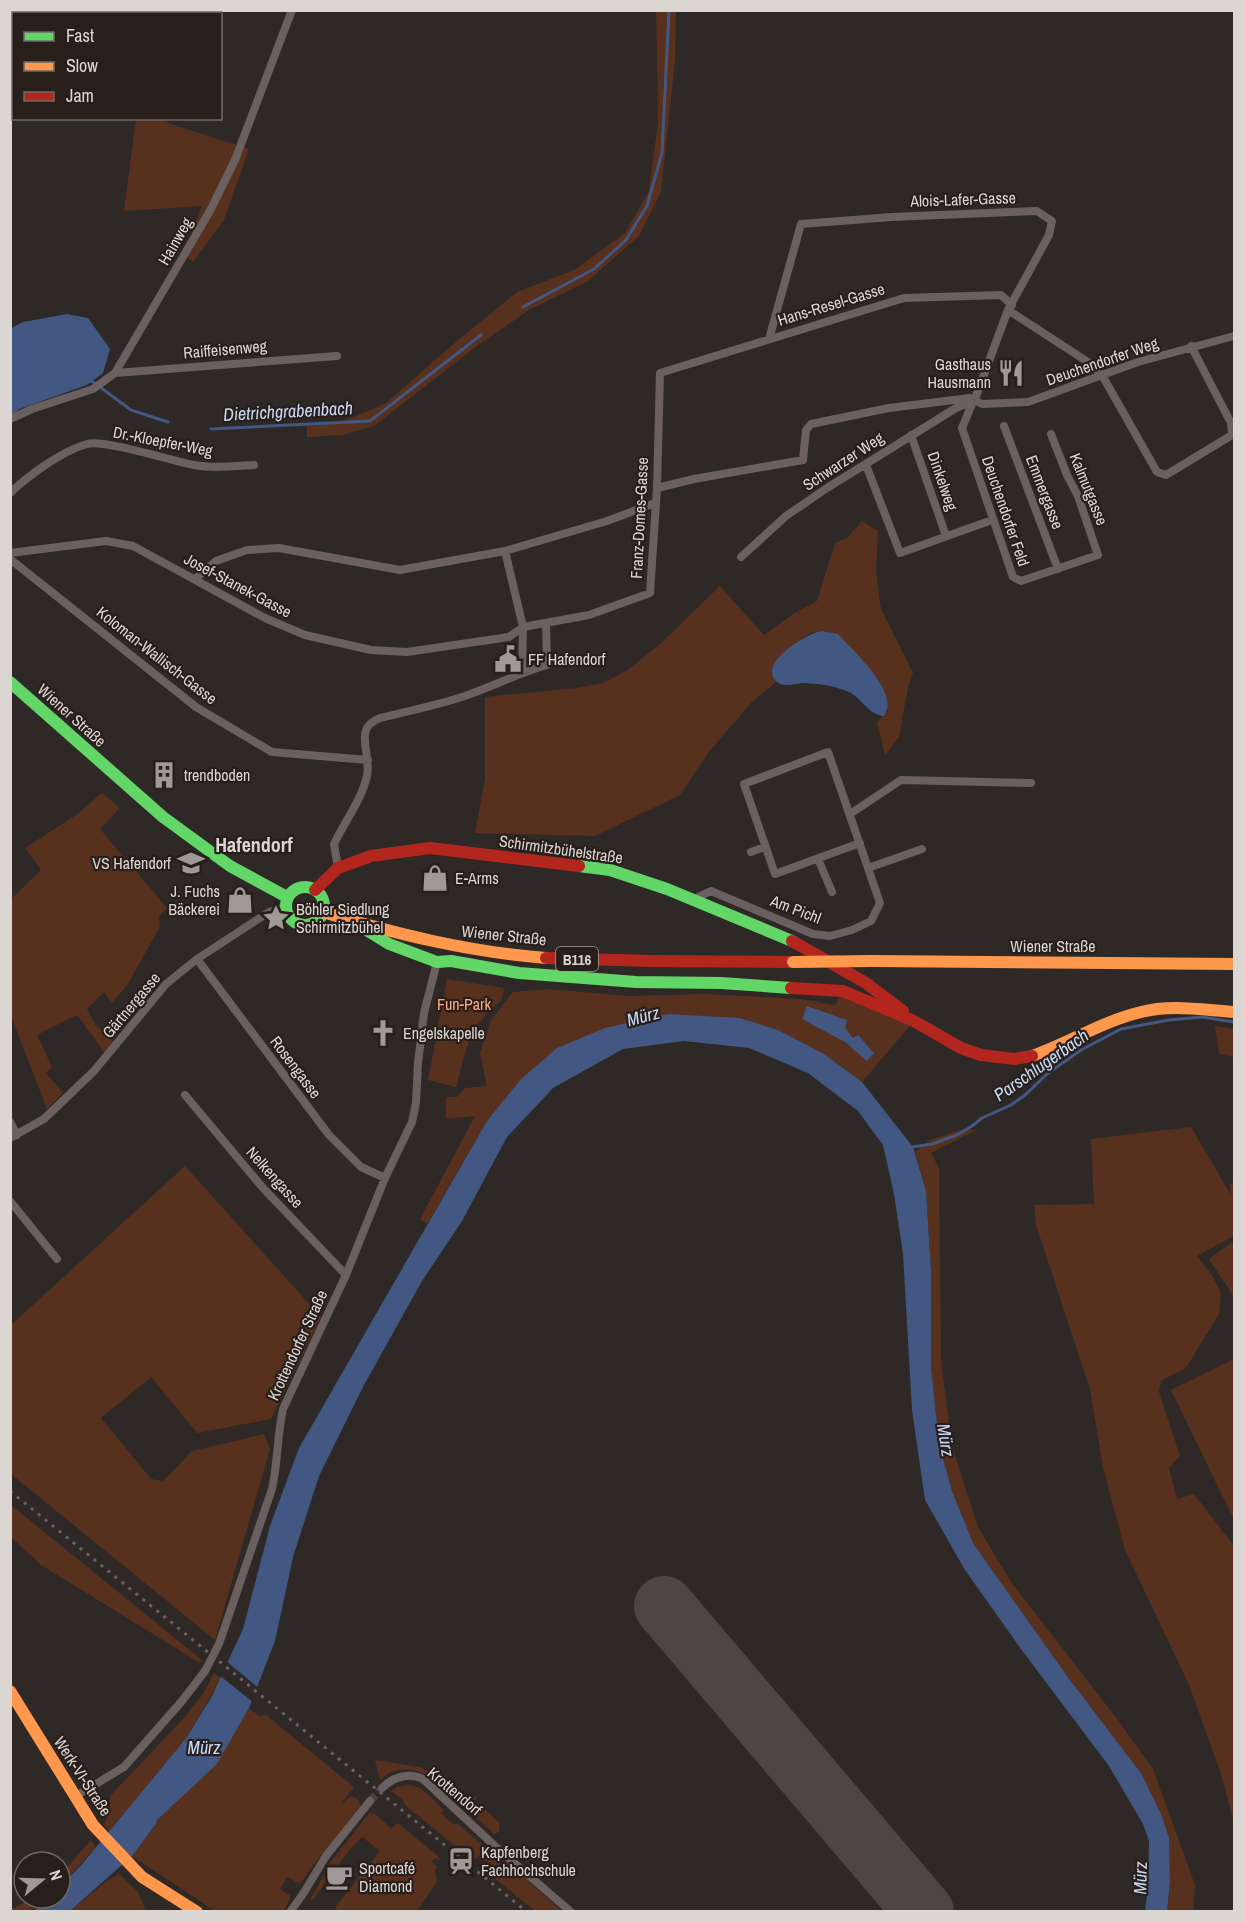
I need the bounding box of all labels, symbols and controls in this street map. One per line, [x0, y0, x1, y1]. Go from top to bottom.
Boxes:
legend [12, 12, 222, 120]
text: Fast [66, 23, 94, 48]
text: Slow [66, 53, 98, 78]
text: Jam [66, 83, 94, 108]
street label: Alois-Lafer-Gasse [909, 186, 1016, 212]
street label: Hainweg [153, 212, 198, 269]
street label: Hans-Resel-Gasse [775, 277, 887, 331]
street label: Deuchendorfer Weg [1043, 331, 1162, 390]
street label: Raiffeisenweg [182, 334, 268, 364]
place label: Gasthaus Hausmann [928, 353, 991, 393]
restaurant icon: Gasthaus Hausmann [996, 358, 1026, 388]
water label: Dietrichgrabenbach [223, 395, 353, 427]
street label: Dr.-Kloepfer-Weg [111, 421, 215, 462]
street label: Schwarzer Weg [798, 426, 888, 495]
street label: Dinkelweg [923, 448, 964, 514]
street label: Kalmutgasse [1065, 450, 1113, 528]
street label: Emmergasse [1021, 452, 1069, 532]
street label: Deuchendorfer Feld [977, 453, 1035, 569]
street label: Franz-Domes-Gasse [625, 457, 653, 579]
street label: Josef-Stanek-Gasse [180, 547, 296, 623]
street label: Koloman-Wallisch-Gasse [92, 601, 222, 709]
public building icon: FF Hafendorf [493, 644, 523, 674]
place label: FF Hafendorf [528, 648, 606, 670]
street label: Wiener Straße [33, 678, 111, 752]
building icon: trendboden [149, 760, 179, 790]
place label: trendboden [184, 764, 250, 786]
street label: Schirmitzbühelstraße [498, 829, 624, 869]
district label: Hafendorf [215, 831, 293, 858]
school or university icon: VS Hafendorf [176, 848, 206, 878]
place label: VS Hafendorf [92, 852, 171, 874]
shop icon: E-Arms [420, 863, 450, 893]
place label: E-Arms [455, 867, 499, 889]
place label: J. Fuchs Bäckerei [168, 880, 220, 920]
shop icon: J. Fuchs Bäckerei [225, 885, 255, 915]
street label: Am Pichl [767, 889, 825, 929]
place label: Böhler Siedlung Schirmitzbühel [296, 898, 390, 938]
place icon: Böhler Siedlung Schirmitzbühel [261, 903, 291, 933]
street label: Wiener Straße [460, 920, 548, 950]
street label: Wiener Straße [1010, 935, 1096, 957]
road number: B116 [556, 947, 598, 971]
street label: Gärtnergasse [97, 967, 165, 1043]
park label: Fun-Park [437, 993, 491, 1015]
water label: Mürz [624, 1000, 663, 1032]
church icon: Engelskapelle [368, 1018, 398, 1048]
place label: Engelskapelle [403, 1022, 485, 1044]
water label: Parschlugerbach [988, 1023, 1094, 1107]
street label: Rosengasse [265, 1031, 327, 1103]
street label: Nelkengasse [241, 1141, 309, 1213]
street label: Krottendorfer Straße [262, 1286, 332, 1404]
water label: Mürz [931, 1422, 961, 1459]
street label: Werk-VI-Straße [49, 1732, 117, 1820]
water label: Mürz [188, 1735, 221, 1760]
street label: Krottendorf [423, 1762, 487, 1821]
place label: Kapfenberg Fachhochschule [481, 1841, 576, 1881]
station icon: Kapfenberg Fachhochschule [446, 1846, 476, 1876]
north arrow [12, 1850, 72, 1910]
place label: Sportcafé Diamond [359, 1857, 415, 1897]
water label: Mürz [1127, 1861, 1153, 1895]
cafe icon: Sportcafé Diamond [324, 1862, 354, 1892]
text: N [44, 1867, 68, 1883]

